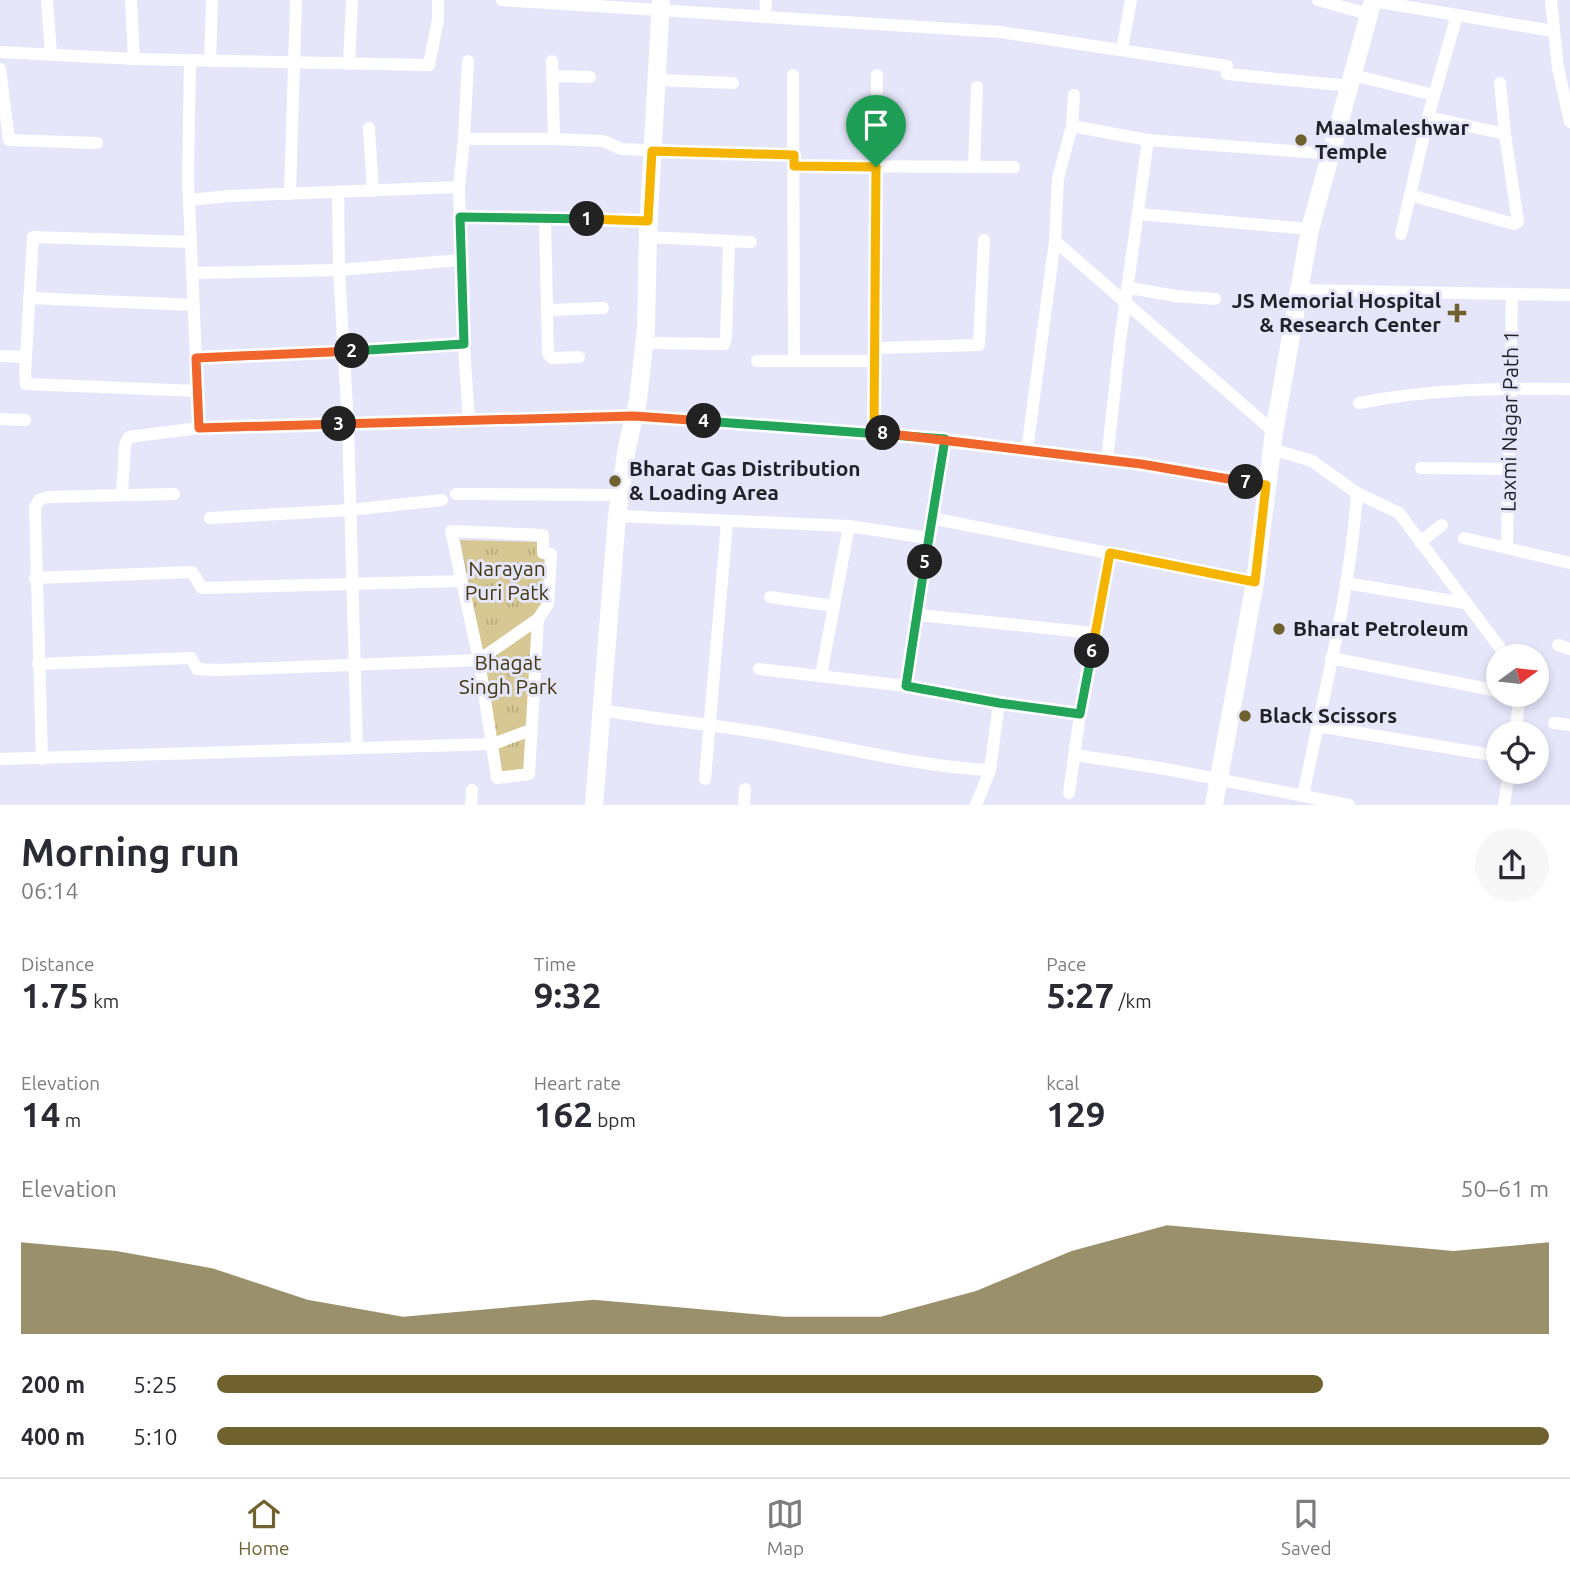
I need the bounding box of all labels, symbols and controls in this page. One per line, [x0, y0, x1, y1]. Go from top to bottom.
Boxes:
pin [846, 95, 906, 167]
icon: arrive [857, 106, 895, 144]
place label: Maalmaleshwar Temple [1315, 115, 1470, 163]
marker: Maalmaleshwar Temple [1293, 132, 1309, 148]
pin: 1 [570, 202, 604, 236]
text: 1 [581, 207, 592, 229]
place label: JS Memorial Hospital & Research Center [1232, 288, 1441, 336]
marker: JS Memorial Hospital & Research Center [1447, 303, 1467, 323]
street label: Laxmi Nagar Path 1 [1495, 330, 1523, 512]
pin: 2 [334, 334, 370, 368]
text: 2 [346, 339, 357, 361]
pin: 4 [686, 404, 722, 438]
pin: 3 [322, 406, 356, 442]
text: 4 [698, 409, 709, 431]
text: 3 [333, 412, 344, 434]
pin: 8 [866, 416, 900, 450]
text: 8 [877, 421, 888, 443]
place label: Bharat Gas Distribution & Loading Area [629, 456, 861, 504]
pin: 7 [1228, 464, 1264, 500]
text: 7 [1240, 470, 1251, 492]
marker: Bharat Gas Distribution & Loading Area [607, 473, 623, 489]
pin: 5 [908, 544, 942, 580]
text: 5 [919, 550, 930, 572]
park label: Narayan Puri Patk [465, 556, 550, 604]
place label: Bharat Petroleum [1293, 616, 1469, 640]
marker: Bharat Petroleum [1271, 621, 1287, 637]
pin: 6 [1074, 634, 1110, 668]
text: 6 [1086, 639, 1097, 661]
north arrow [1486, 644, 1549, 707]
map controls [1486, 644, 1549, 784]
park label: Bhagat Singh Park [459, 650, 558, 698]
place label: Black Scissors [1259, 703, 1397, 727]
marker: Black Scissors [1237, 708, 1253, 724]
button: locate [1486, 721, 1549, 784]
button: share [1475, 828, 1549, 902]
text: Morning run [21, 831, 240, 873]
text: 06:14 [21, 878, 79, 903]
text: Distance [21, 953, 95, 975]
text: Time [534, 953, 576, 975]
text: Pace [1046, 953, 1087, 975]
text: 1.75 [21, 975, 89, 1015]
text: 9:32 [534, 975, 602, 1015]
text: 5:27 [1046, 975, 1114, 1015]
text: km [89, 990, 119, 1012]
text: /km [1114, 990, 1152, 1012]
text: Elevation [21, 1072, 100, 1094]
text: Heart rate [534, 1072, 621, 1094]
text: kcal [1046, 1072, 1079, 1094]
text: 14 [21, 1094, 60, 1134]
text: 162 [534, 1094, 593, 1134]
text: 129 [1046, 1094, 1106, 1134]
text: m [60, 1109, 81, 1131]
text: bpm [593, 1109, 636, 1131]
text: Elevation [21, 1176, 117, 1201]
text: 50–61 m [1461, 1176, 1549, 1201]
text: 200 m [21, 1372, 85, 1397]
text: 5:25 [133, 1372, 178, 1397]
text: 400 m [21, 1424, 85, 1449]
text: 5:10 [133, 1424, 178, 1449]
tab: Home [238, 1495, 290, 1559]
tab: Map [766, 1495, 804, 1559]
tab: Saved [1281, 1495, 1332, 1559]

